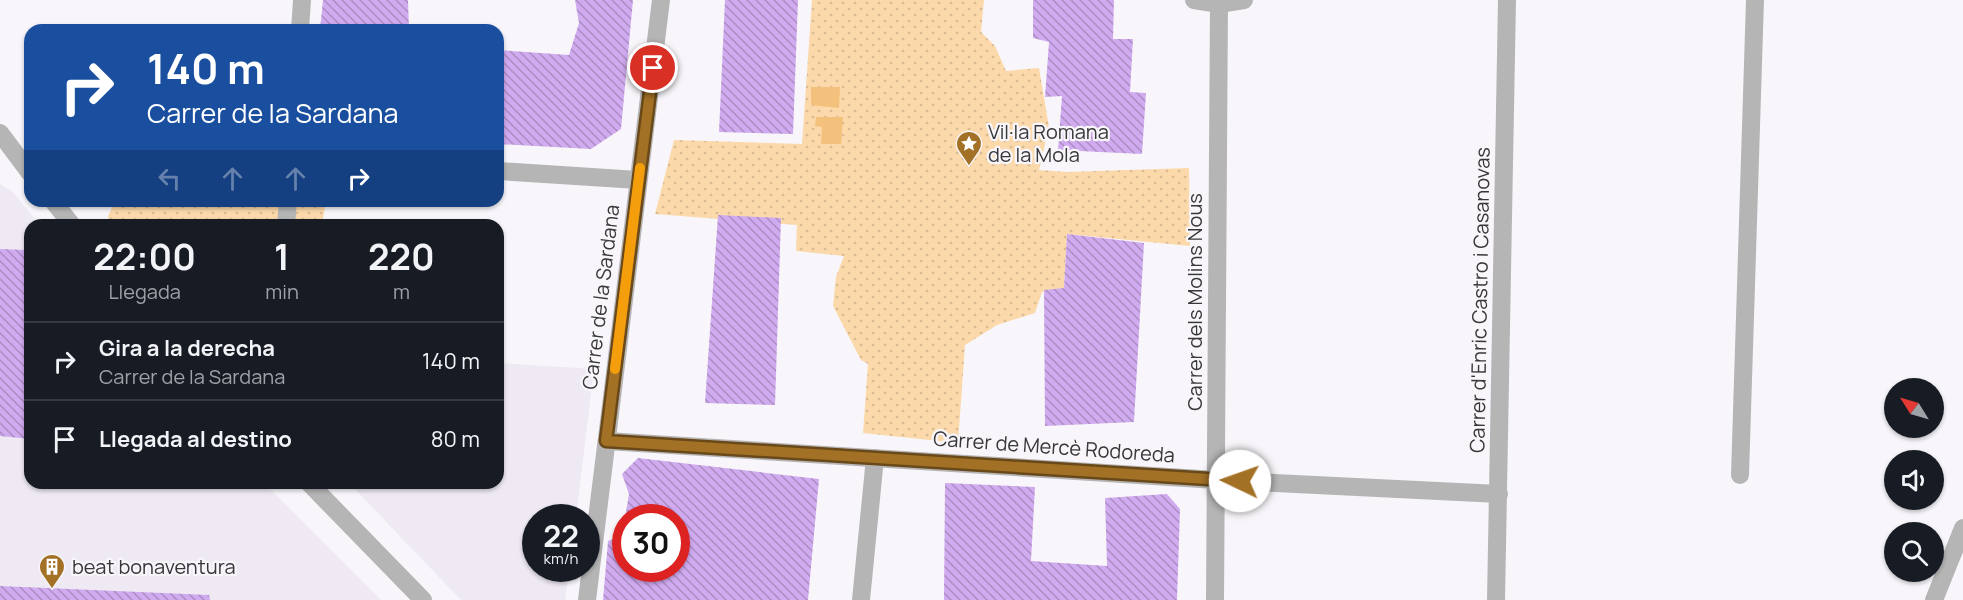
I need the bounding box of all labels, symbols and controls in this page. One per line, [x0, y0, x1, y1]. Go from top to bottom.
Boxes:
text: 140 m [147, 39, 265, 97]
pin [627, 42, 678, 93]
icon: right [48, 48, 126, 126]
icon: arrive [636, 51, 669, 84]
text: Carrer de la Sardana [147, 94, 398, 131]
place label: Vil·la Romana de la Mola [988, 118, 1109, 168]
place icon: Vil·la Romana de la Mola [954, 129, 984, 167]
street label: Carrer d'Enric Castro i Casanovas [1463, 147, 1496, 453]
icon: left [153, 162, 186, 195]
icon: ahead [216, 162, 249, 195]
icon: ahead [279, 162, 312, 195]
icon: right [342, 162, 375, 195]
street label: Carrer dels Molins Nous [1181, 193, 1208, 411]
street label: Carrer de la Sardana [576, 203, 625, 391]
text: 22:00 [93, 232, 196, 281]
text: 1 [274, 232, 290, 281]
text: 220 [368, 232, 435, 281]
text: Llegada [108, 278, 181, 305]
text: min [265, 278, 299, 305]
text: m [393, 278, 410, 305]
text: Gira a la derecha [99, 333, 275, 363]
icon: right [48, 345, 81, 378]
text: 140 m [422, 346, 480, 376]
text: Carrer de la Sardana [99, 363, 285, 390]
north arrow [1884, 378, 1944, 438]
map controls [1884, 378, 1944, 582]
icon: arrive [48, 423, 81, 456]
text: Llegada al destino [99, 424, 292, 454]
text: 80 m [431, 424, 480, 454]
street label: Carrer de Mercè Rodoreda [932, 425, 1176, 468]
position arrow [1208, 449, 1272, 513]
button: sound [1884, 450, 1944, 510]
speed limit sign: 30 [612, 504, 690, 582]
text: 22 [543, 515, 579, 556]
button: search [1884, 522, 1944, 582]
text: km/h [544, 548, 578, 569]
building icon: beat bonaventura [37, 552, 67, 590]
place label: beat bonaventura [72, 553, 236, 580]

